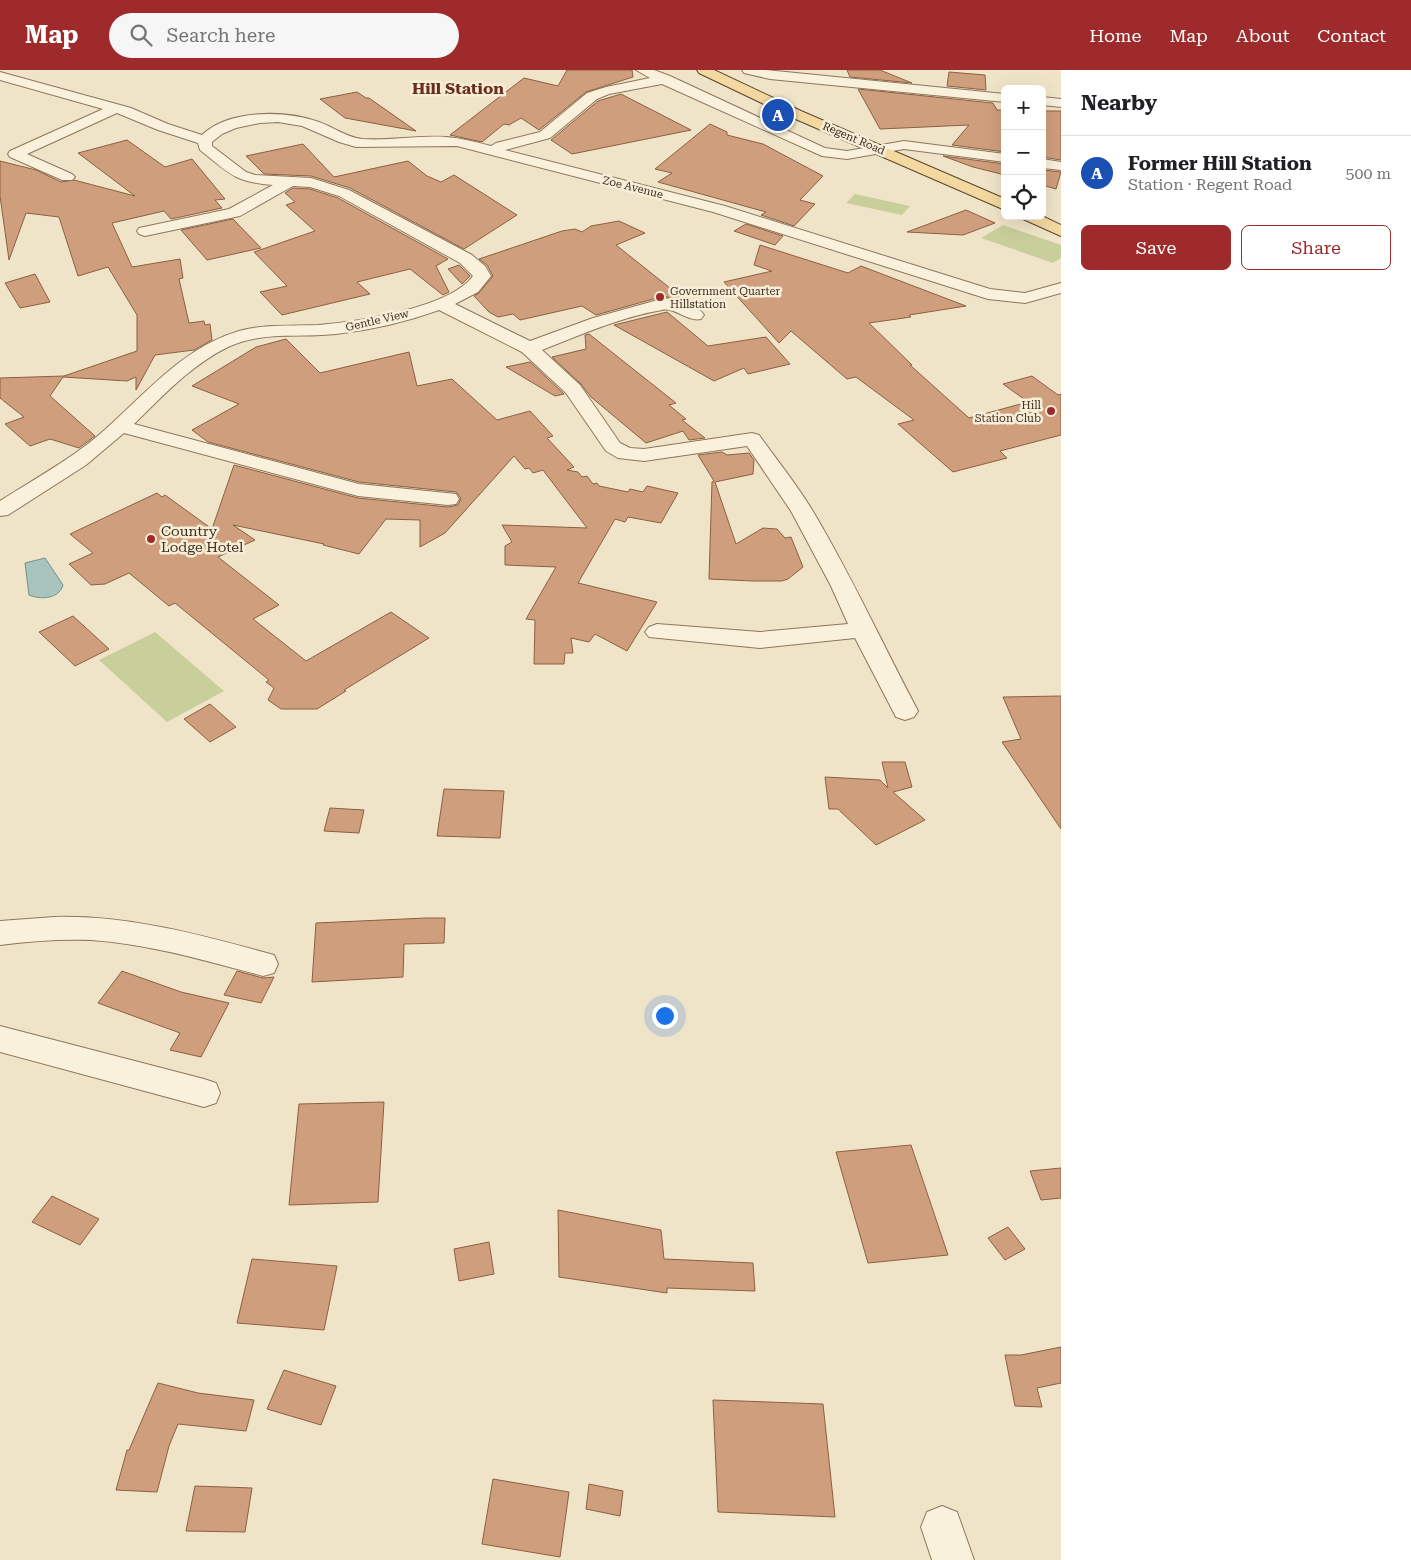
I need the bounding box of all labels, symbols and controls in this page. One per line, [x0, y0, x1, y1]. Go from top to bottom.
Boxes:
search box [109, 13, 459, 58]
text: Map [25, 21, 79, 49]
icon: search [127, 21, 155, 49]
text: Search here [167, 24, 275, 47]
text: Home [1089, 25, 1141, 46]
text: Map [1169, 25, 1208, 46]
text: About [1236, 25, 1289, 46]
text: Contact [1317, 25, 1386, 46]
district label: Hill Station [412, 79, 504, 98]
map controls [1001, 85, 1046, 220]
button: + [1001, 85, 1046, 130]
text: Nearby [1081, 91, 1157, 115]
pin: A [762, 96, 794, 134]
street label: Regent Road [821, 119, 887, 157]
button: − [1001, 130, 1046, 175]
text: Former Hill Station [1128, 152, 1312, 175]
text: A [1091, 164, 1103, 183]
text: 500 m [1345, 164, 1391, 183]
street label: Zoe Avenue [601, 174, 665, 201]
button: locate [1001, 175, 1046, 220]
text: Station · Regent Road [1128, 175, 1292, 194]
button: Save [1081, 225, 1231, 270]
button: Share [1241, 225, 1391, 270]
place label: Government Quarter Hillstation [670, 285, 780, 311]
marker: Government Quarter Hillstation [654, 291, 666, 303]
street label: Gentle View [344, 307, 411, 334]
place label: Hill Station Club [975, 399, 1042, 425]
marker: Hill Station Club [1045, 405, 1057, 417]
place label: Country Lodge Hotel [161, 523, 244, 555]
marker: Country Lodge Hotel [145, 533, 157, 545]
your location [652, 1003, 678, 1029]

